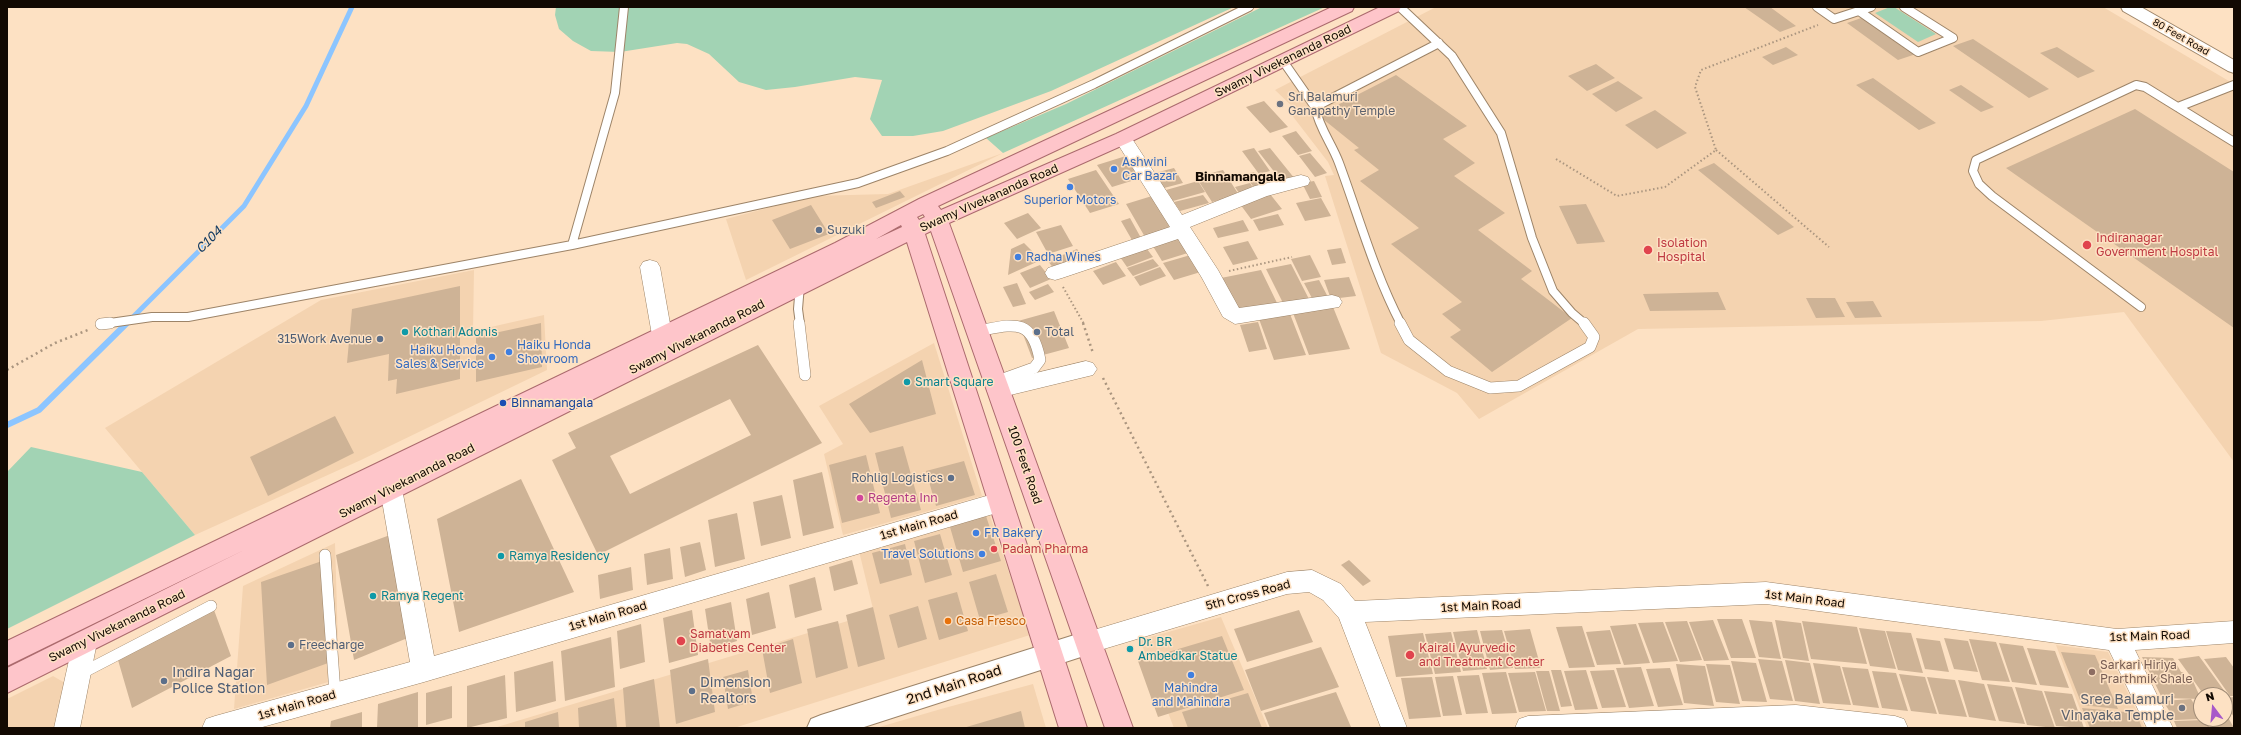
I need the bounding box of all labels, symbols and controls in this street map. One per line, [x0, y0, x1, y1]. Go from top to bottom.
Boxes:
street label: 80 Feet Road [2151, 16, 2211, 58]
street label: Swamy Vivekananda Road [1212, 22, 1354, 100]
place label: Sri Balamuri Ganapathy Temple [1288, 90, 1395, 118]
marker: Sri Balamuri Ganapathy Temple [1275, 99, 1285, 109]
place label: Ashwini Car Bazar [1122, 155, 1177, 183]
street label: Swamy Vivekananda Road [917, 161, 1061, 235]
marker: Ashwini Car Bazar [1109, 164, 1119, 174]
district label: Binnamangala [1195, 169, 1285, 185]
marker: Superior Motors [1065, 182, 1075, 192]
place label: Superior Motors [1024, 193, 1116, 207]
water label: C104 [192, 223, 226, 257]
place label: Suzuki [827, 223, 865, 237]
marker: Suzuki [814, 225, 824, 235]
place label: Indiranagar Government Hospital [2096, 231, 2218, 259]
place label: Isolation Hospital [1657, 236, 1707, 264]
marker: Indiranagar Government Hospital [2081, 239, 2093, 251]
marker: Isolation Hospital [1642, 244, 1654, 256]
place label: Radha Wines [1026, 250, 1101, 264]
marker: Radha Wines [1013, 252, 1023, 262]
street label: Swamy Vivekananda Road [627, 297, 767, 377]
place label: Kothari Adonis [413, 325, 498, 339]
place label: Total [1045, 325, 1074, 339]
marker: Kothari Adonis [400, 327, 410, 337]
marker: Total [1032, 327, 1042, 337]
place label: 315Work Avenue [277, 332, 372, 346]
marker: 315Work Avenue [375, 334, 385, 344]
place label: Haiku Honda Showroom [517, 338, 591, 366]
place label: Haiku Honda Sales & Service [395, 343, 484, 371]
marker: Haiku Honda Showroom [504, 347, 514, 357]
marker: Haiku Honda Sales & Service [487, 352, 497, 362]
place label: Smart Square [915, 375, 993, 389]
marker: Smart Square [902, 377, 912, 387]
place label: Binnamangala [511, 396, 593, 410]
marker: Binnamangala [498, 398, 508, 408]
street label: 100 Feet Road [1005, 424, 1045, 506]
street label: Swamy Vivekananda Road [337, 441, 477, 521]
place label: Rohlig Logistics [851, 471, 943, 485]
marker: Rohlig Logistics [946, 473, 956, 483]
place label: Regenta Inn [868, 491, 938, 505]
marker: Regenta Inn [855, 493, 865, 503]
street label: 1st Main Road [879, 507, 959, 543]
place label: FR Bakery [984, 526, 1042, 540]
marker: FR Bakery [971, 528, 981, 538]
place label: Padam Pharma [1002, 542, 1088, 556]
marker: Padam Pharma [989, 544, 999, 554]
place label: Travel Solutions [881, 547, 974, 561]
place label: Ramya Residency [509, 549, 610, 563]
marker: Travel Solutions [977, 549, 987, 559]
marker: Ramya Residency [496, 551, 506, 561]
street label: 5th Cross Road [1204, 577, 1292, 613]
street label: Swamy Vivekananda Road [46, 587, 188, 665]
street label: 1st Main Road [1764, 587, 1846, 611]
place label: Ramya Regent [381, 589, 464, 603]
marker: Ramya Regent [368, 591, 378, 601]
street label: 1st Main Road [1441, 597, 1521, 615]
street label: 1st Main Road [568, 598, 648, 634]
place label: Casa Fresco [956, 614, 1026, 628]
marker: Casa Fresco [943, 616, 953, 626]
place label: Samatvam Diabeties Center [690, 627, 786, 655]
street label: 1st Main Road [2110, 627, 2190, 645]
marker: Samatvam Diabeties Center [675, 635, 687, 647]
place label: Dr. BR Ambedkar Statue [1138, 635, 1237, 663]
place label: Freecharge [299, 638, 364, 652]
marker: Freecharge [286, 640, 296, 650]
place label: Kairali Ayurvedic and Treatment Center [1419, 641, 1544, 669]
marker: Dr. BR Ambedkar Statue [1125, 644, 1135, 654]
marker: Kairali Ayurvedic and Treatment Center [1404, 649, 1416, 661]
place label: Sarkari Hiriya Prarthmik Shale [2100, 658, 2192, 686]
street label: 2nd Main Road [904, 662, 1004, 708]
place label: Indira Nagar Police Station [172, 665, 265, 698]
marker: Sarkari Hiriya Prarthmik Shale [2087, 667, 2097, 677]
marker: Mahindra and Mahindra [1186, 670, 1196, 680]
place label: Dimension Realtors [700, 675, 771, 708]
marker: Indira Nagar Police Station [159, 676, 169, 686]
place label: Mahindra and Mahindra [1152, 681, 1230, 709]
marker: Dimension Realtors [687, 686, 697, 696]
street label: 1st Main Road [257, 687, 337, 723]
north arrow [2193, 687, 2233, 727]
text: N [2204, 689, 2216, 703]
place label: Sree Balamuri Vinayaka Temple [2061, 692, 2174, 724]
marker: Sree Balamuri Vinayaka Temple [2177, 703, 2187, 713]

